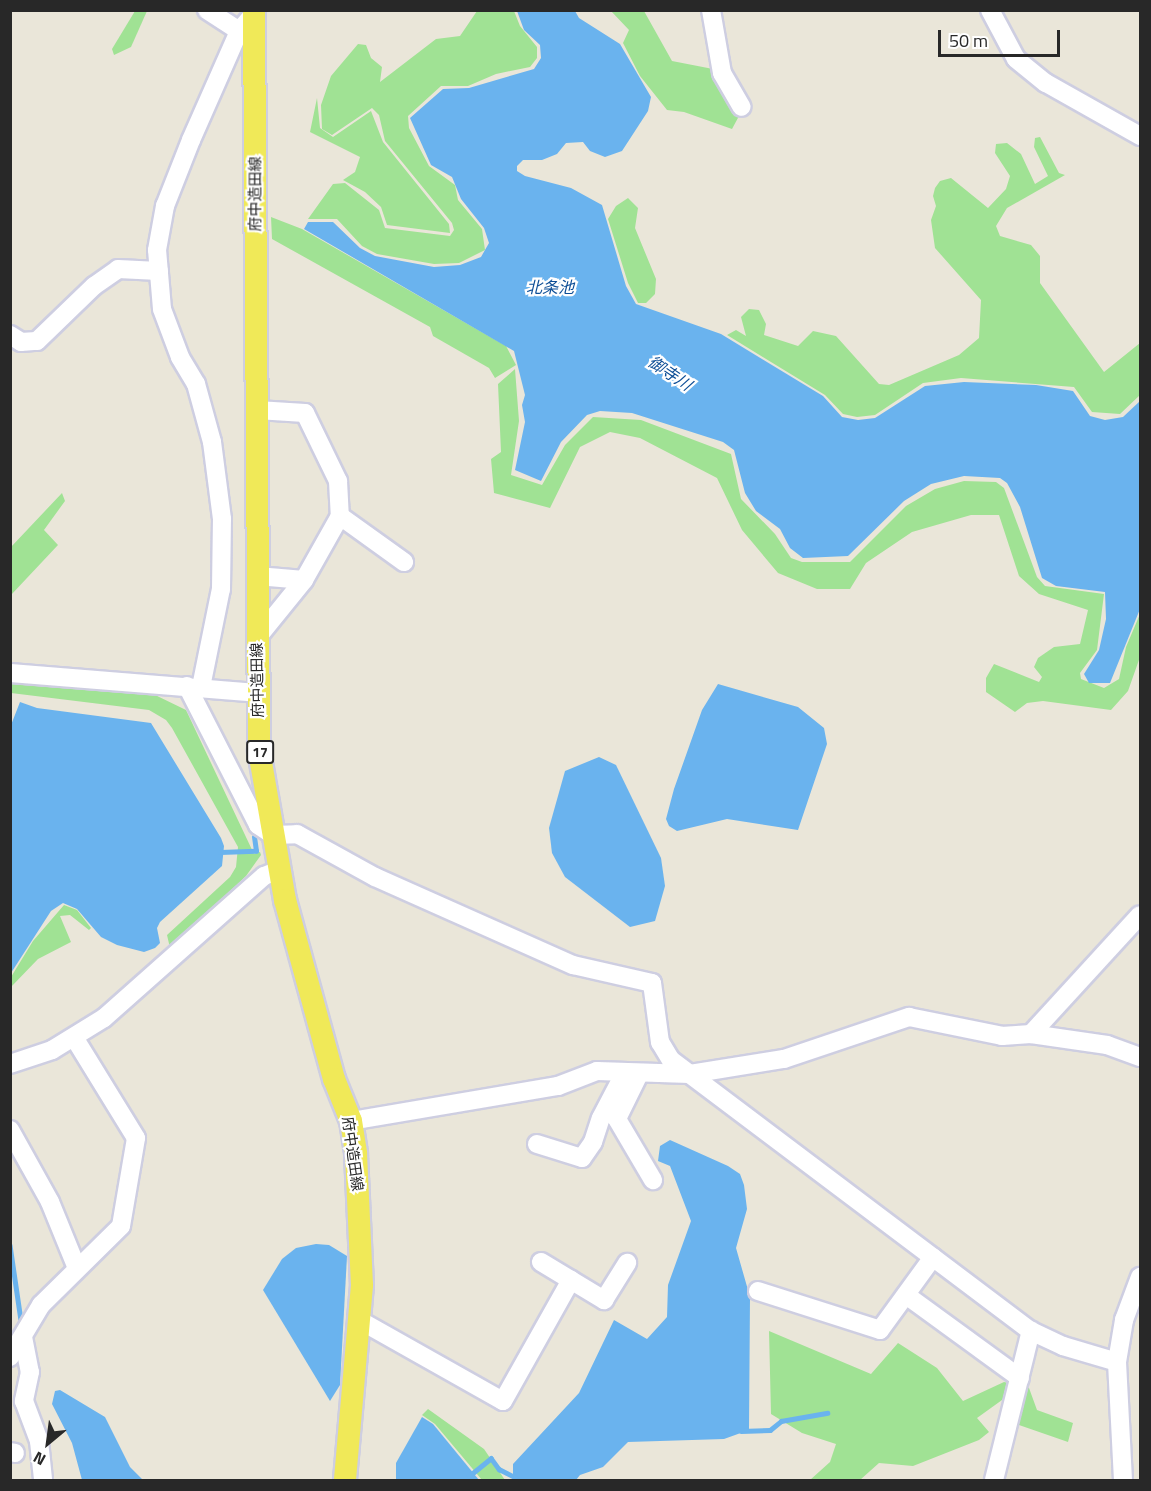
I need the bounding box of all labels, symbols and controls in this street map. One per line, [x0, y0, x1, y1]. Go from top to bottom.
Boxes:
scale bar [941, 18, 1062, 56]
text: 50 m [949, 27, 988, 54]
street label: 府中造田線 [246, 157, 264, 231]
water label: 北条池 [526, 277, 574, 297]
water label: 御寺川 [645, 352, 695, 394]
street label: 府中造田線 [247, 642, 267, 718]
road number: 17 [245, 741, 275, 763]
street label: 府中造田線 [339, 1116, 367, 1192]
north arrow [18, 1413, 78, 1473]
text: N [29, 1446, 50, 1472]

